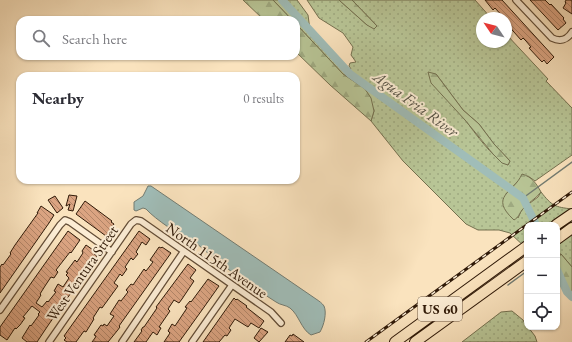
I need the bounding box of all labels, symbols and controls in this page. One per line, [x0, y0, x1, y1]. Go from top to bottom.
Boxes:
north arrow [476, 12, 512, 48]
search box [16, 16, 300, 60]
icon: search [30, 27, 52, 49]
text: Search here [62, 29, 127, 48]
water label: Agua Fria River [369, 65, 463, 142]
text: Nearby [32, 87, 84, 109]
text: 0 results [243, 90, 284, 107]
street label: North 115th Avenue [162, 218, 272, 302]
street label: West Ventura Street [42, 221, 122, 325]
map controls [524, 222, 560, 330]
button: + [524, 222, 560, 258]
button: − [524, 258, 560, 294]
button: locate [524, 294, 560, 330]
road number: US 60 [418, 297, 462, 321]

